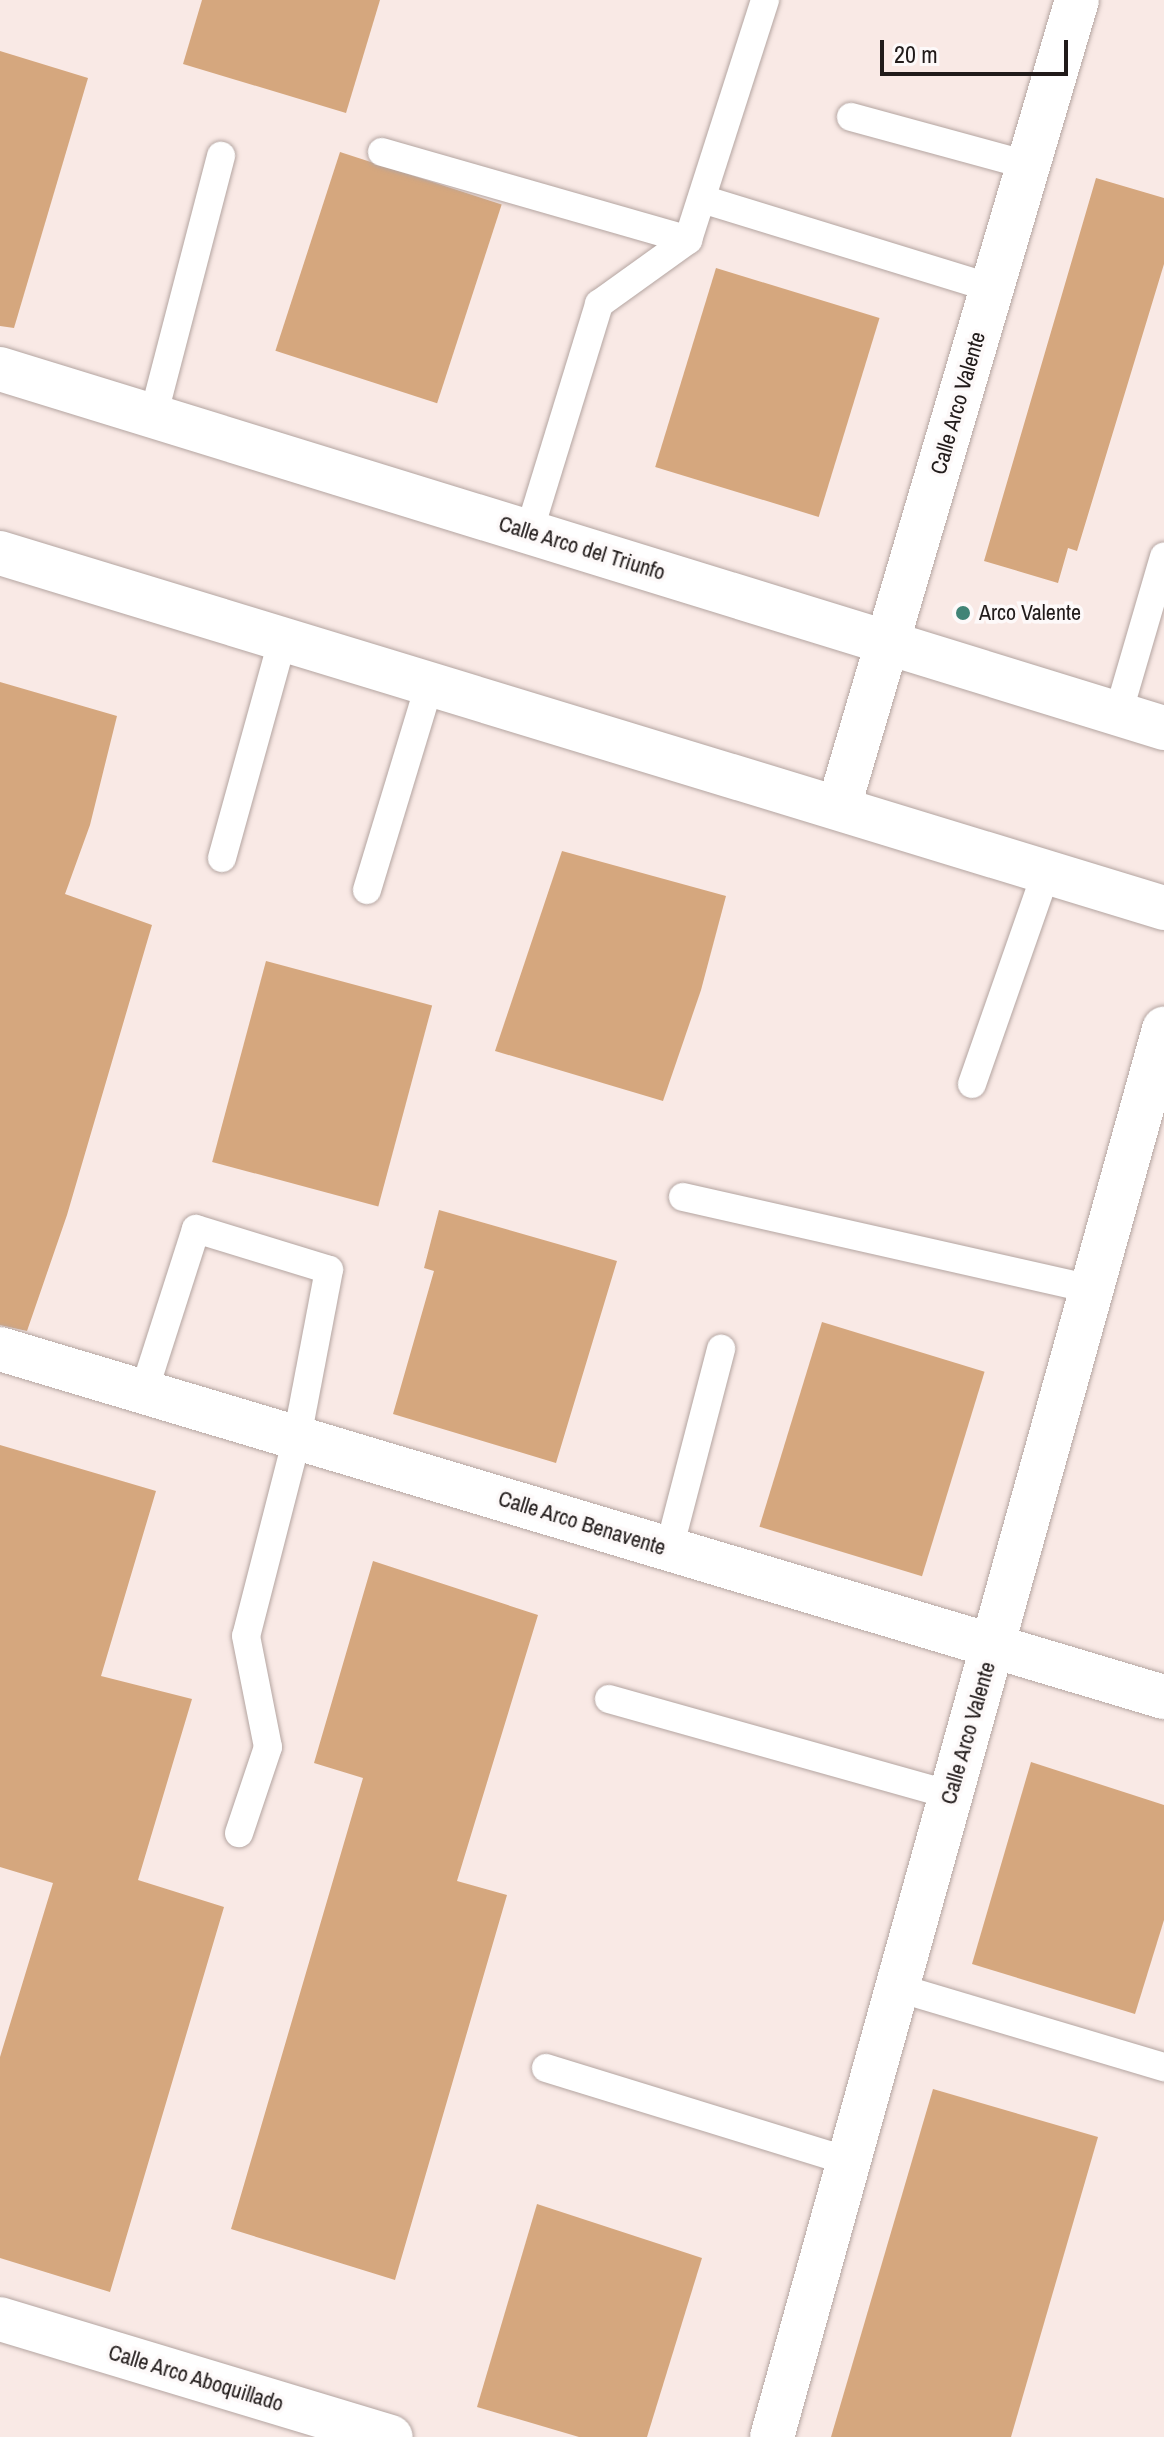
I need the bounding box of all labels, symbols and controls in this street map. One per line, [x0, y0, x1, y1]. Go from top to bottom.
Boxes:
scale bar [884, 24, 1072, 74]
text: 20 m [894, 38, 938, 70]
street label: Calle Arco Valente [925, 328, 991, 478]
street label: Calle Arco del Triunfo [495, 510, 669, 586]
place label: Arco Valente [979, 600, 1081, 626]
marker: Arco Valente [954, 604, 972, 622]
street label: Calle Arco Benavente [495, 1485, 669, 1561]
street label: Calle Arco Valente [935, 1658, 1001, 1808]
street label: Calle Arco Aboquillado [104, 2339, 288, 2417]

